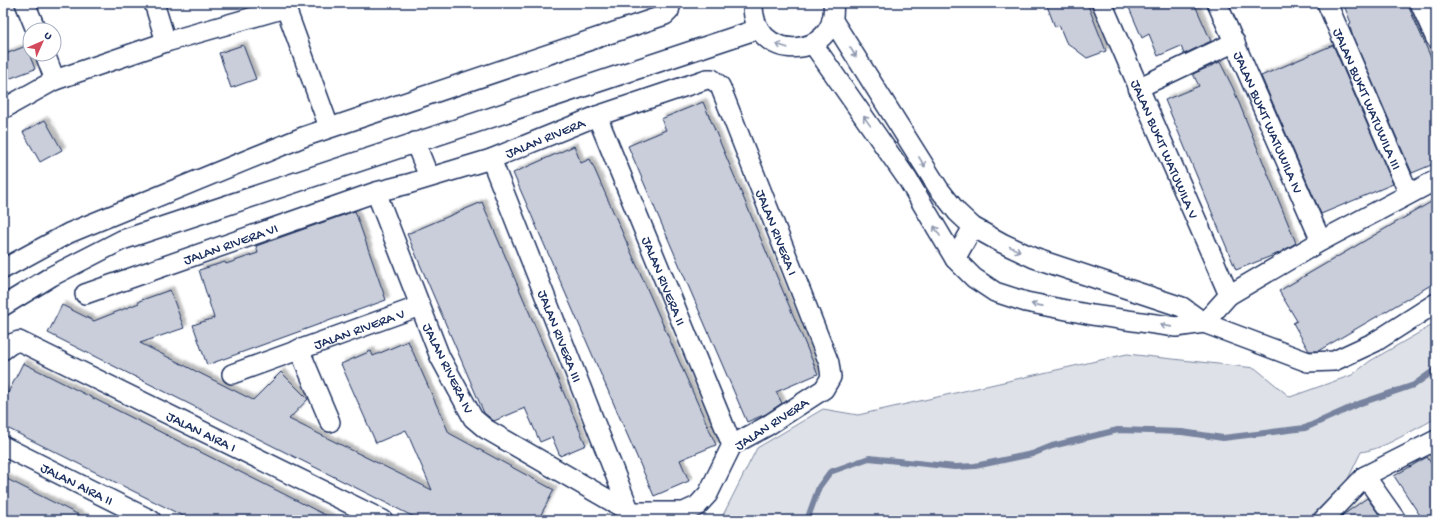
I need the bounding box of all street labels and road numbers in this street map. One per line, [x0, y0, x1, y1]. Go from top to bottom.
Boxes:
street label: JALAN BUKIT WATUWILA III [1328, 26, 1404, 173]
street label: JALAN BUKIT WATUWILA IV [1228, 49, 1305, 197]
street label: JALAN BUKIT WATUWILA V [1125, 78, 1201, 222]
street label: JALAN RIVERA [503, 116, 589, 163]
street label: JALAN RIVERA I [751, 187, 800, 278]
street label: JALAN RIVERA VI [182, 221, 281, 270]
street label: JALAN RIVERA II [636, 235, 688, 329]
street label: JALAN RIVERA III [532, 288, 584, 385]
street label: JALAN RIVERA V [312, 306, 408, 355]
street label: JALAN RIVERA IV [417, 321, 476, 417]
street label: JALAN RIVERA [732, 395, 813, 455]
street label: JALAN AIRA I [163, 409, 238, 457]
street label: JALAN AIRA II [37, 460, 115, 511]

